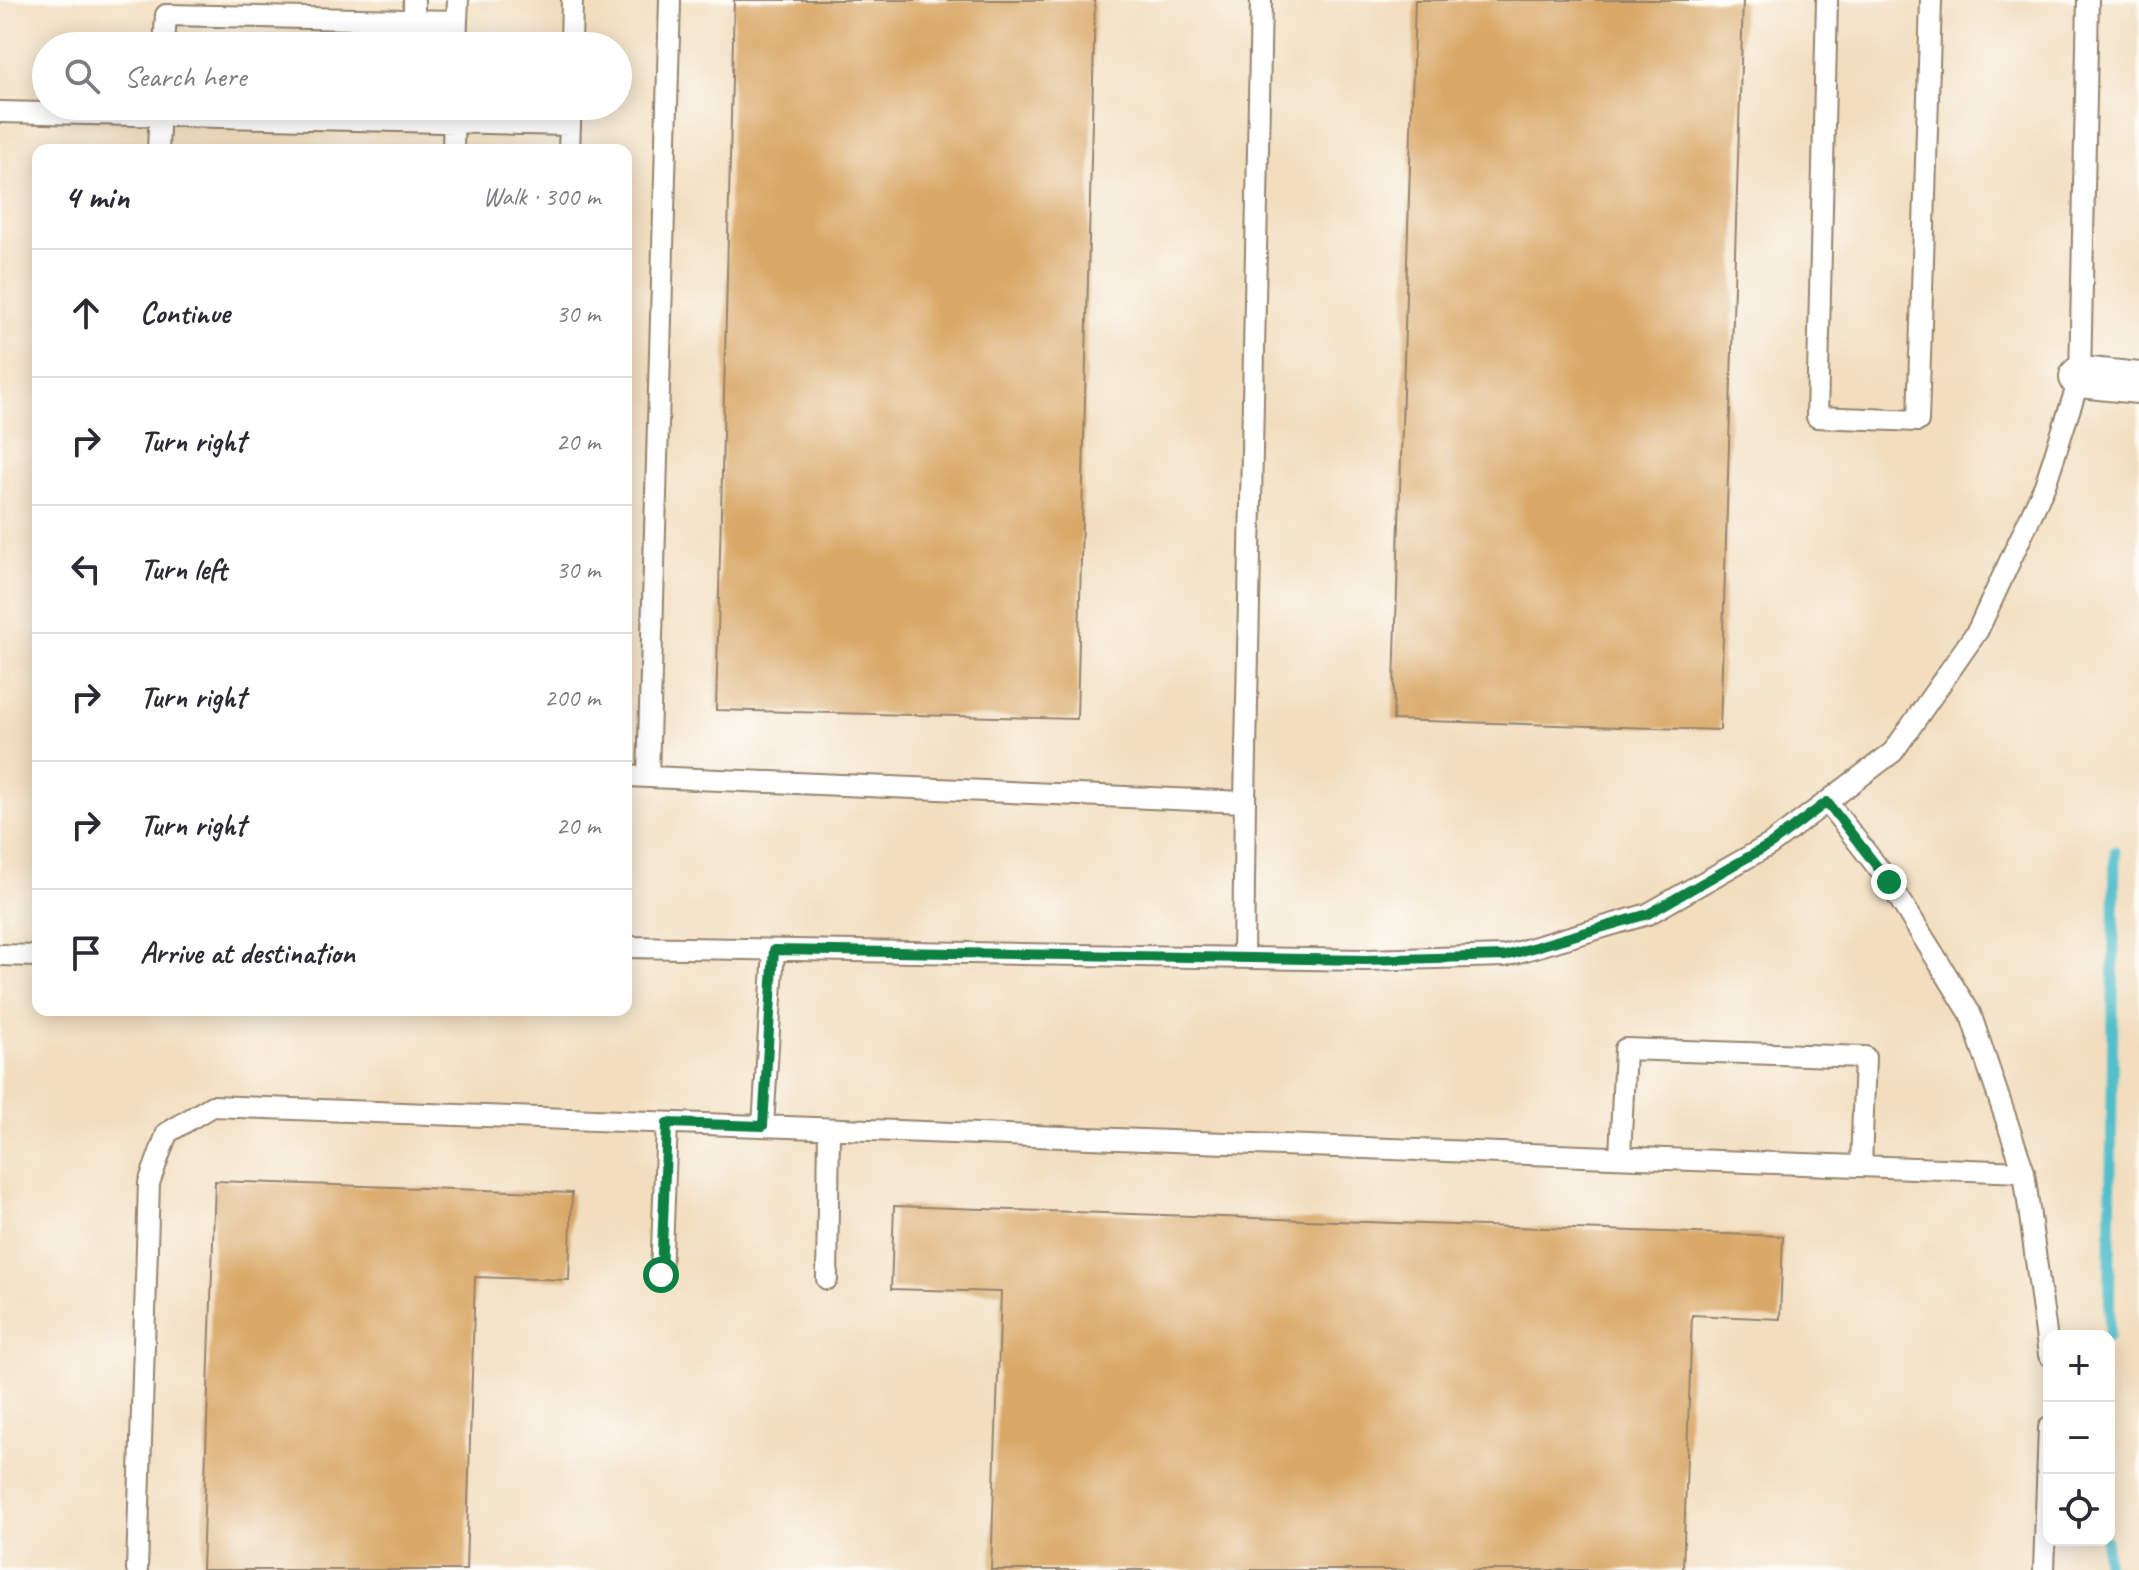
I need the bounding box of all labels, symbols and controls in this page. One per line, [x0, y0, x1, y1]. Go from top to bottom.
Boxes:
search box [32, 32, 632, 120]
icon: search [60, 54, 104, 98]
text: Search here [124, 57, 246, 95]
text: 4 min [64, 175, 129, 218]
text: Walk · 300 m [483, 180, 600, 213]
icon: ahead [64, 291, 108, 335]
text: Continue [140, 294, 230, 332]
text: 30 m [556, 297, 600, 330]
icon: right [64, 419, 108, 463]
text: Turn right [140, 422, 245, 460]
text: 20 m [556, 425, 600, 458]
icon: left [64, 547, 108, 591]
text: Turn left [140, 550, 227, 588]
text: 30 m [556, 553, 600, 586]
icon: right [64, 675, 108, 719]
text: Turn right [140, 678, 245, 716]
text: 200 m [544, 681, 600, 714]
icon: right [64, 803, 108, 847]
text: Turn right [140, 806, 245, 844]
text: 20 m [556, 809, 600, 842]
route end [1871, 864, 1907, 900]
icon: arrive [64, 931, 108, 975]
text: Arrive at destination [140, 934, 355, 972]
route start [643, 1257, 679, 1293]
map controls [2043, 1330, 2115, 1546]
button: + [2043, 1330, 2115, 1402]
button: − [2043, 1402, 2115, 1474]
button: locate [2043, 1474, 2115, 1546]

